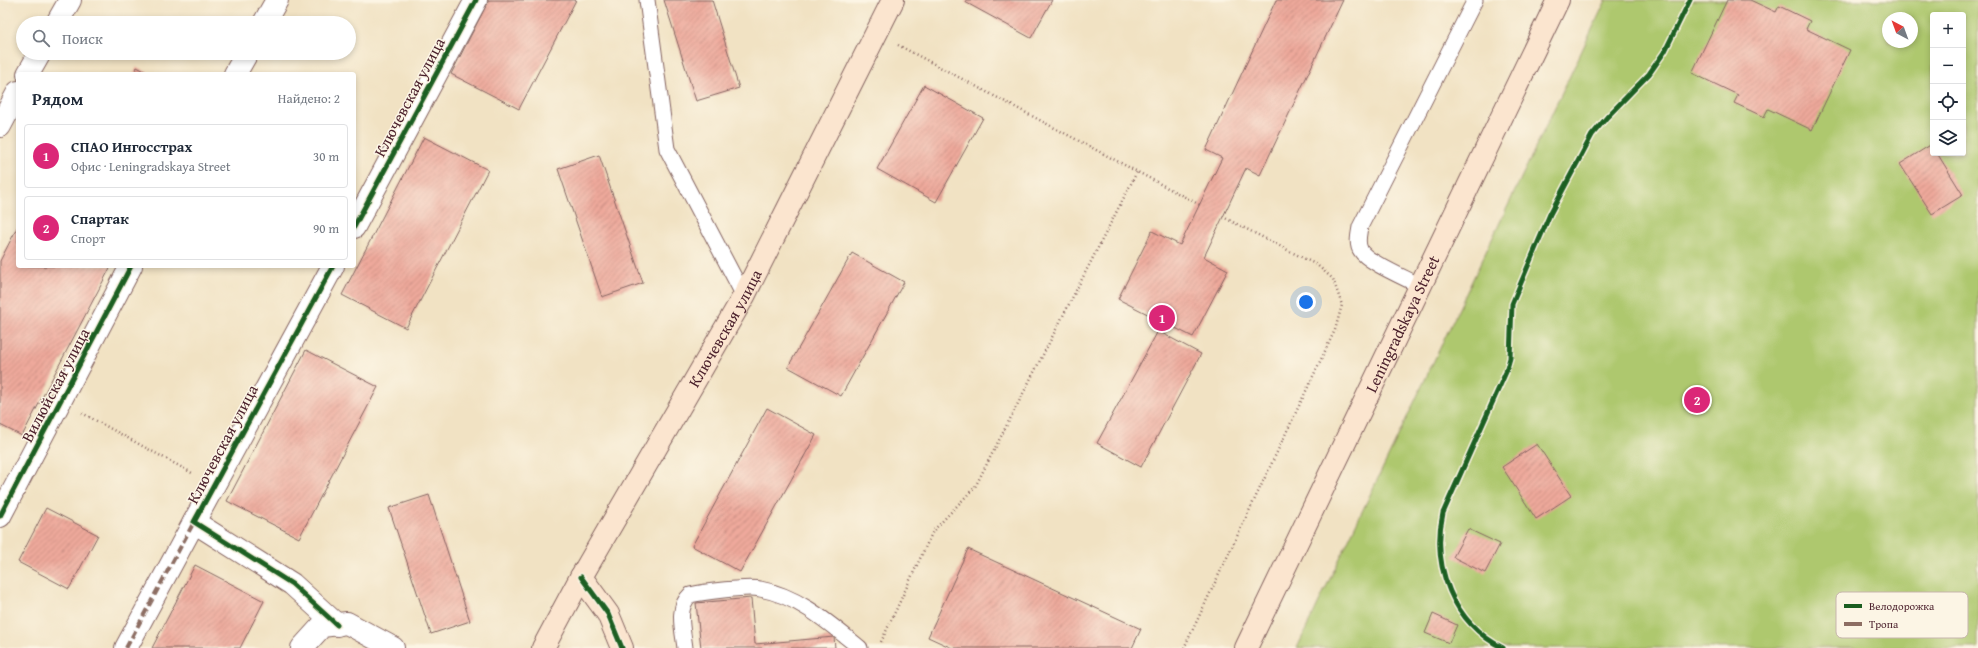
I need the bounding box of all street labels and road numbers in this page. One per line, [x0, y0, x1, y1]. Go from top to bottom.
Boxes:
street label: Ключевская улица [367, 33, 451, 161]
street label: Leningradskaya Street [1359, 251, 1446, 396]
street label: Ключевская улица [682, 265, 768, 391]
street label: Вилюйская улица [15, 323, 95, 446]
street label: Ключевская улица [180, 380, 264, 508]

